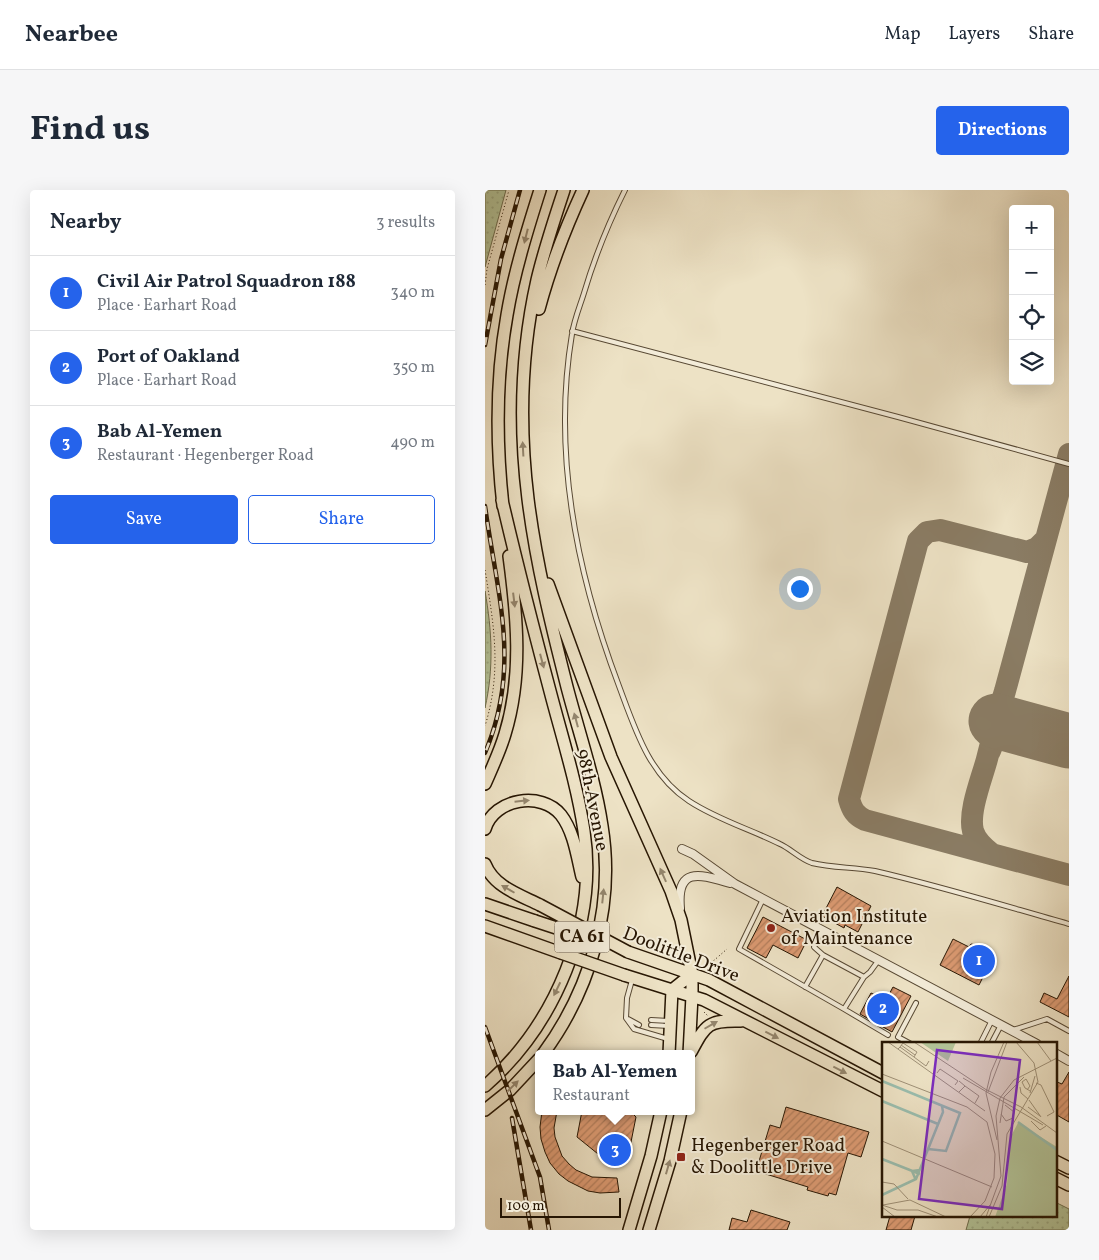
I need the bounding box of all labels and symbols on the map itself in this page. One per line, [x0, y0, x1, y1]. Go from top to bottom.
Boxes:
one-way arrow [522, 229, 530, 244]
one-way arrow [519, 440, 527, 456]
your location [787, 576, 813, 602]
one-way arrow [510, 592, 518, 608]
one-way arrow [538, 654, 546, 669]
one-way arrow [572, 712, 580, 727]
street label: 98th Avenue [569, 747, 615, 853]
one-way arrow [514, 797, 530, 805]
one-way arrow [659, 868, 667, 882]
one-way arrow [502, 885, 515, 894]
one-way arrow [600, 888, 608, 904]
place label: Aviation Institute of Maintenance [781, 904, 927, 952]
street label: Doolittle Drive [619, 921, 743, 989]
road number: CA 61 [555, 922, 609, 952]
marker: Aviation Institute of Maintenance [765, 922, 777, 934]
pin: 1 [963, 942, 995, 980]
one-way arrow [553, 982, 561, 996]
pin: 2 [867, 990, 899, 1028]
one-way arrow [704, 1021, 717, 1030]
one-way arrow [765, 1031, 779, 1039]
inset map [882, 1042, 1057, 1218]
one-way arrow [833, 1066, 848, 1074]
one-way arrow [507, 1080, 519, 1092]
pin: 3 [599, 1131, 631, 1169]
place label: Hegenberger Road & Doolittle Drive [691, 1133, 845, 1181]
marker: Hegenberger Road & Doolittle Drive [675, 1151, 687, 1163]
one-way arrow [664, 1160, 672, 1175]
scale bar [500, 1195, 621, 1218]

